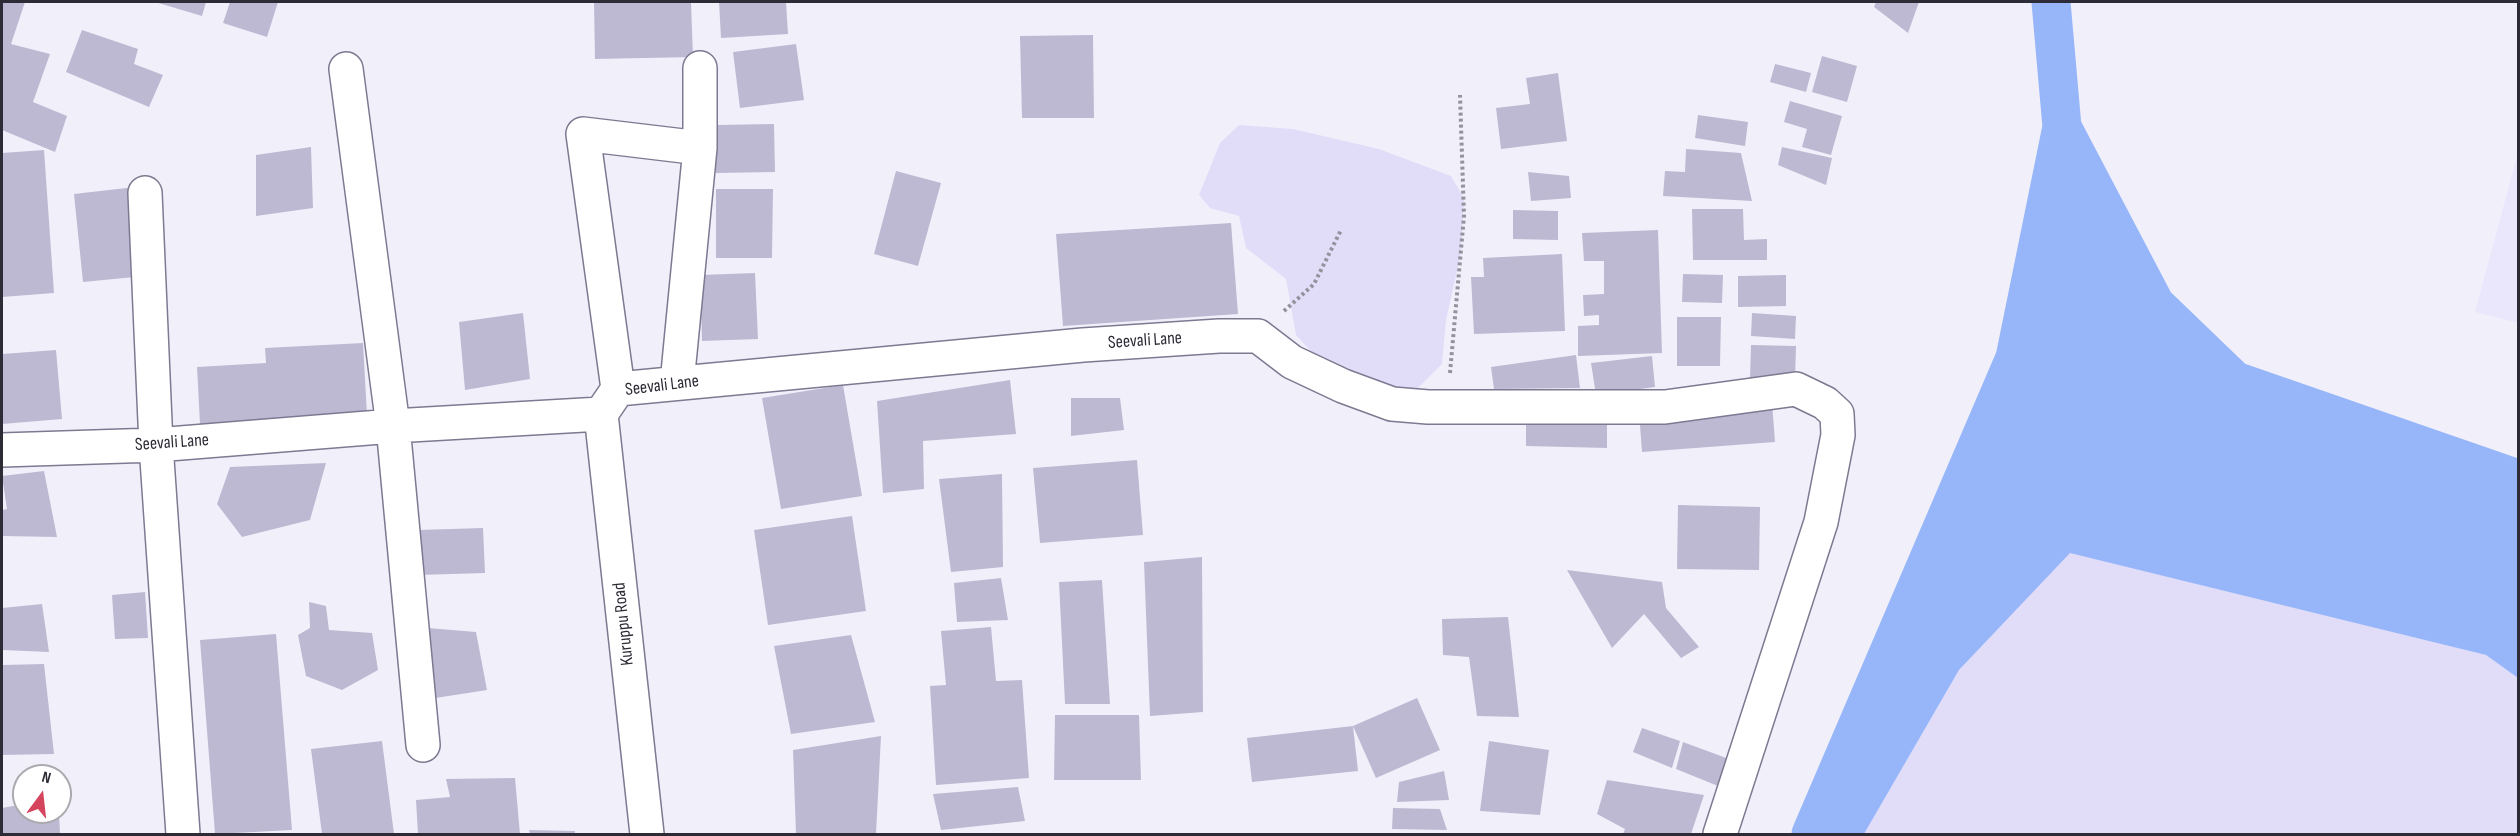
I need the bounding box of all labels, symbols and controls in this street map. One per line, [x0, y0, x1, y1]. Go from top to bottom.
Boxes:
street label: Seevali Lane [1107, 328, 1183, 354]
street label: Seevali Lane [624, 371, 700, 401]
street label: Seevali Lane [134, 430, 210, 456]
street label: Kuruppu Road [609, 581, 639, 667]
north arrow [12, 764, 72, 824]
text: N [40, 768, 53, 788]

